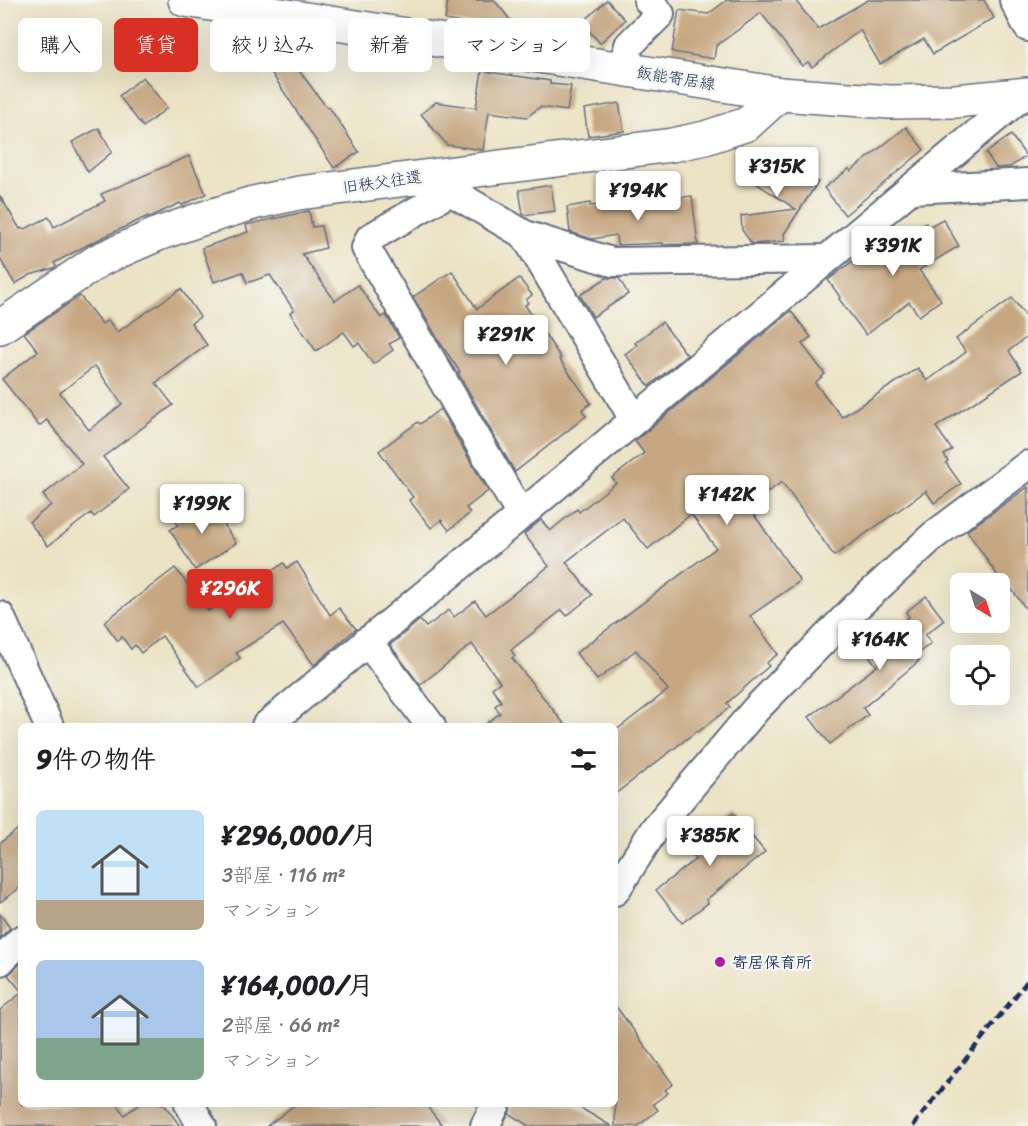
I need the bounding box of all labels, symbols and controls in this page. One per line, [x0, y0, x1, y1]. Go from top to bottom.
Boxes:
chip: 購入 [18, 18, 102, 72]
chip: 賃貸 [114, 18, 198, 72]
chip: 絞り込み [210, 18, 336, 72]
chip: 新着 [348, 18, 432, 72]
chip: マンション [444, 18, 590, 72]
street label: 飯能寄居線 [634, 57, 718, 99]
pin: ¥315K [735, 147, 819, 198]
text: ¥315K [749, 149, 805, 184]
street label: 旧秩父往還 [340, 162, 424, 202]
pin: ¥194K [596, 171, 680, 222]
text: ¥194K [610, 173, 666, 208]
pin: ¥391K [851, 226, 935, 277]
text: ¥391K [865, 228, 921, 263]
pin: ¥291K [464, 315, 548, 366]
text: ¥291K [478, 317, 534, 352]
pin: ¥142K [685, 475, 769, 526]
text: ¥142K [699, 477, 755, 512]
pin: ¥199K [160, 484, 244, 535]
text: ¥199K [174, 486, 230, 521]
pin: ¥296K [188, 569, 272, 620]
text: ¥296K [201, 571, 259, 606]
north arrow [950, 573, 1010, 633]
map controls [950, 573, 1010, 705]
pin: ¥164K [838, 620, 922, 671]
text: ¥164K [852, 622, 908, 657]
button: locate [950, 645, 1010, 705]
text: 9件の物件 [36, 736, 156, 782]
icon: filters [567, 743, 600, 776]
text: ¥296,000/月 [222, 812, 377, 858]
pin: ¥385K [668, 816, 752, 867]
text: ¥385K [681, 818, 739, 853]
icon: home [84, 834, 156, 906]
text: 3部屋 · 116 m² [222, 858, 346, 893]
text: マンション [222, 893, 321, 928]
place label: 寄居保育所 [732, 948, 812, 977]
marker: 寄居保育所 [713, 955, 727, 969]
text: ¥164,000/月 [222, 962, 374, 1008]
icon: home [84, 984, 156, 1056]
text: 2部屋 · 66 m² [222, 1008, 340, 1043]
text: マンション [222, 1043, 321, 1078]

